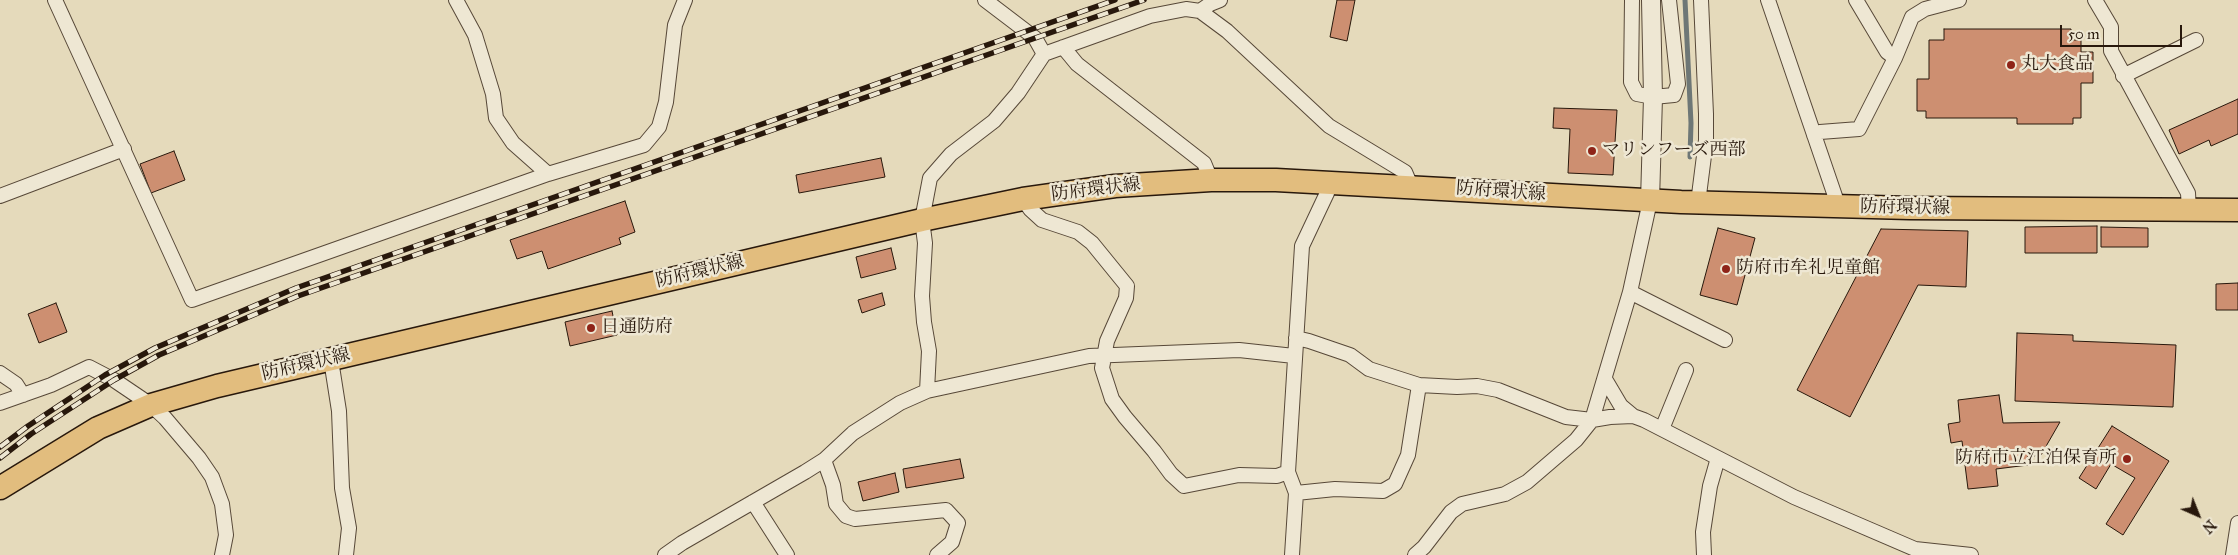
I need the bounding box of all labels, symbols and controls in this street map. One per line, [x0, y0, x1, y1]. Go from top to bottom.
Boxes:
scale bar [2063, 15, 2186, 47]
text: 50 m [2068, 25, 2100, 43]
place label: 丸大食品 [2021, 54, 2093, 76]
marker: 丸大食品 [2005, 59, 2017, 71]
place label: マリンフーズ西部 [1602, 140, 1745, 162]
marker: マリンフーズ西部 [1586, 145, 1598, 157]
street label: 防府環状線 [1050, 174, 1142, 206]
street label: 防府環状線 [1455, 178, 1547, 206]
street label: 防府環状線 [1860, 196, 1950, 220]
street label: 防府環状線 [654, 251, 746, 293]
place label: 防府市牟礼児童館 [1736, 258, 1880, 280]
marker: 防府市牟礼児童館 [1720, 263, 1732, 275]
place label: 日通防府 [601, 317, 673, 339]
marker: 日通防府 [585, 322, 597, 334]
street label: 防府環状線 [260, 344, 352, 386]
place label: 防府市立江泊保育所 [1955, 448, 2117, 470]
marker: 防府市立江泊保育所 [2121, 453, 2133, 465]
north arrow [2173, 490, 2223, 540]
text: N [2199, 516, 2219, 536]

